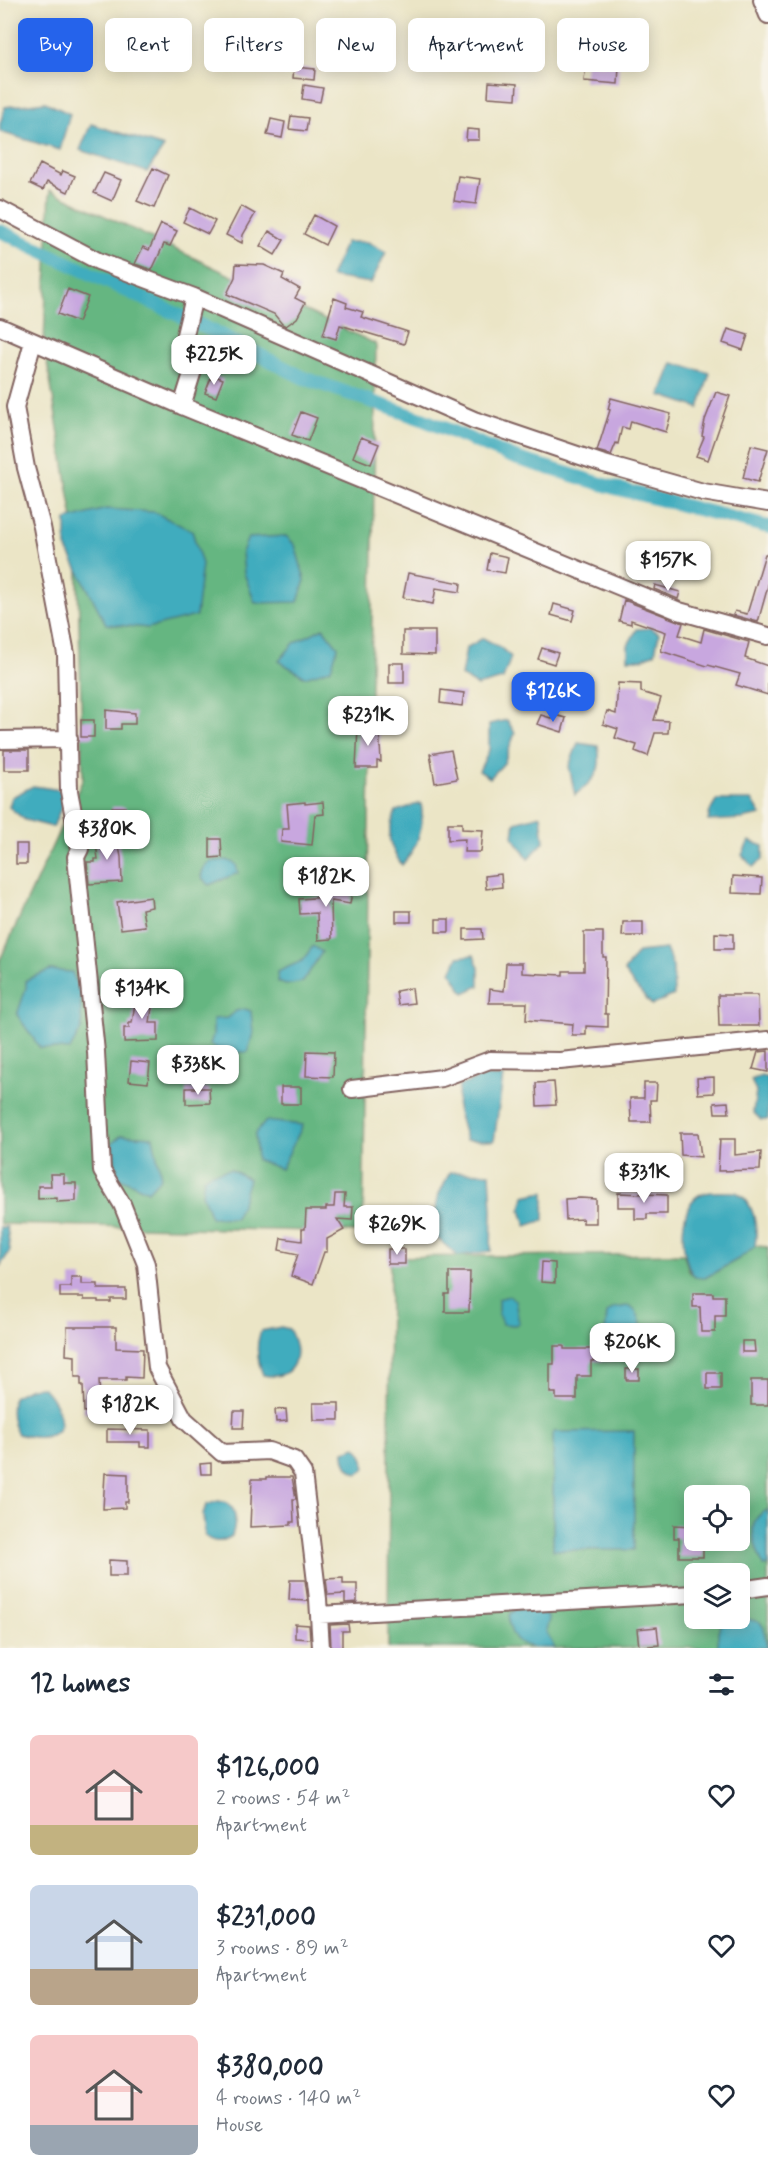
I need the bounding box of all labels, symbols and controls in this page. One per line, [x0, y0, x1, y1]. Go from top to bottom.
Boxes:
chip: Buy [18, 18, 93, 72]
chip: Rent [105, 18, 192, 72]
chip: Filters [204, 18, 304, 72]
chip: New [316, 18, 396, 72]
chip: Apartment [408, 18, 545, 72]
chip: House [557, 18, 649, 72]
pin: $225K [172, 335, 256, 386]
text: $225K [185, 341, 243, 368]
pin: $157K [626, 541, 710, 592]
text: $157K [640, 547, 696, 574]
pin: $126K [511, 672, 595, 723]
text: $126K [526, 678, 580, 705]
pin: $231K [326, 696, 410, 747]
text: $231K [342, 702, 394, 729]
pin: $380K [65, 810, 149, 861]
text: $380K [78, 816, 136, 843]
pin: $182K [284, 857, 368, 908]
text: $182K [297, 863, 355, 890]
pin: $134K [100, 969, 184, 1020]
text: $134K [114, 975, 170, 1002]
pin: $338K [156, 1045, 240, 1096]
text: $338K [171, 1051, 225, 1078]
pin: $331K [602, 1153, 686, 1204]
text: $331K [618, 1159, 670, 1186]
pin: $269K [355, 1205, 439, 1256]
text: $269K [368, 1211, 426, 1238]
pin: $206K [590, 1323, 674, 1374]
text: $206K [604, 1329, 660, 1356]
pin: $182K [88, 1385, 172, 1436]
text: $182K [101, 1391, 159, 1418]
map controls [684, 1485, 750, 1629]
button: locate [684, 1485, 750, 1551]
button: layers [684, 1563, 750, 1629]
text: 12 homes [30, 1667, 130, 1701]
icon: filters [705, 1668, 738, 1701]
text: $126,000 [216, 1751, 320, 1785]
icon: home [78, 1759, 150, 1831]
icon: heart [705, 1779, 738, 1812]
text: 2 rooms · 54 m² [216, 1785, 350, 1812]
text: Apartment [216, 1812, 307, 1839]
text: $231,000 [216, 1901, 316, 1935]
icon: home [78, 1909, 150, 1981]
icon: heart [705, 1929, 738, 1962]
text: 3 rooms · 89 m² [216, 1935, 349, 1962]
text: Apartment [216, 1962, 307, 1989]
text: $380,000 [216, 2051, 324, 2085]
icon: home [78, 2059, 150, 2131]
icon: heart [705, 2079, 738, 2112]
text: 4 rooms · 140 m² [216, 2085, 361, 2112]
text: House [216, 2112, 263, 2139]

